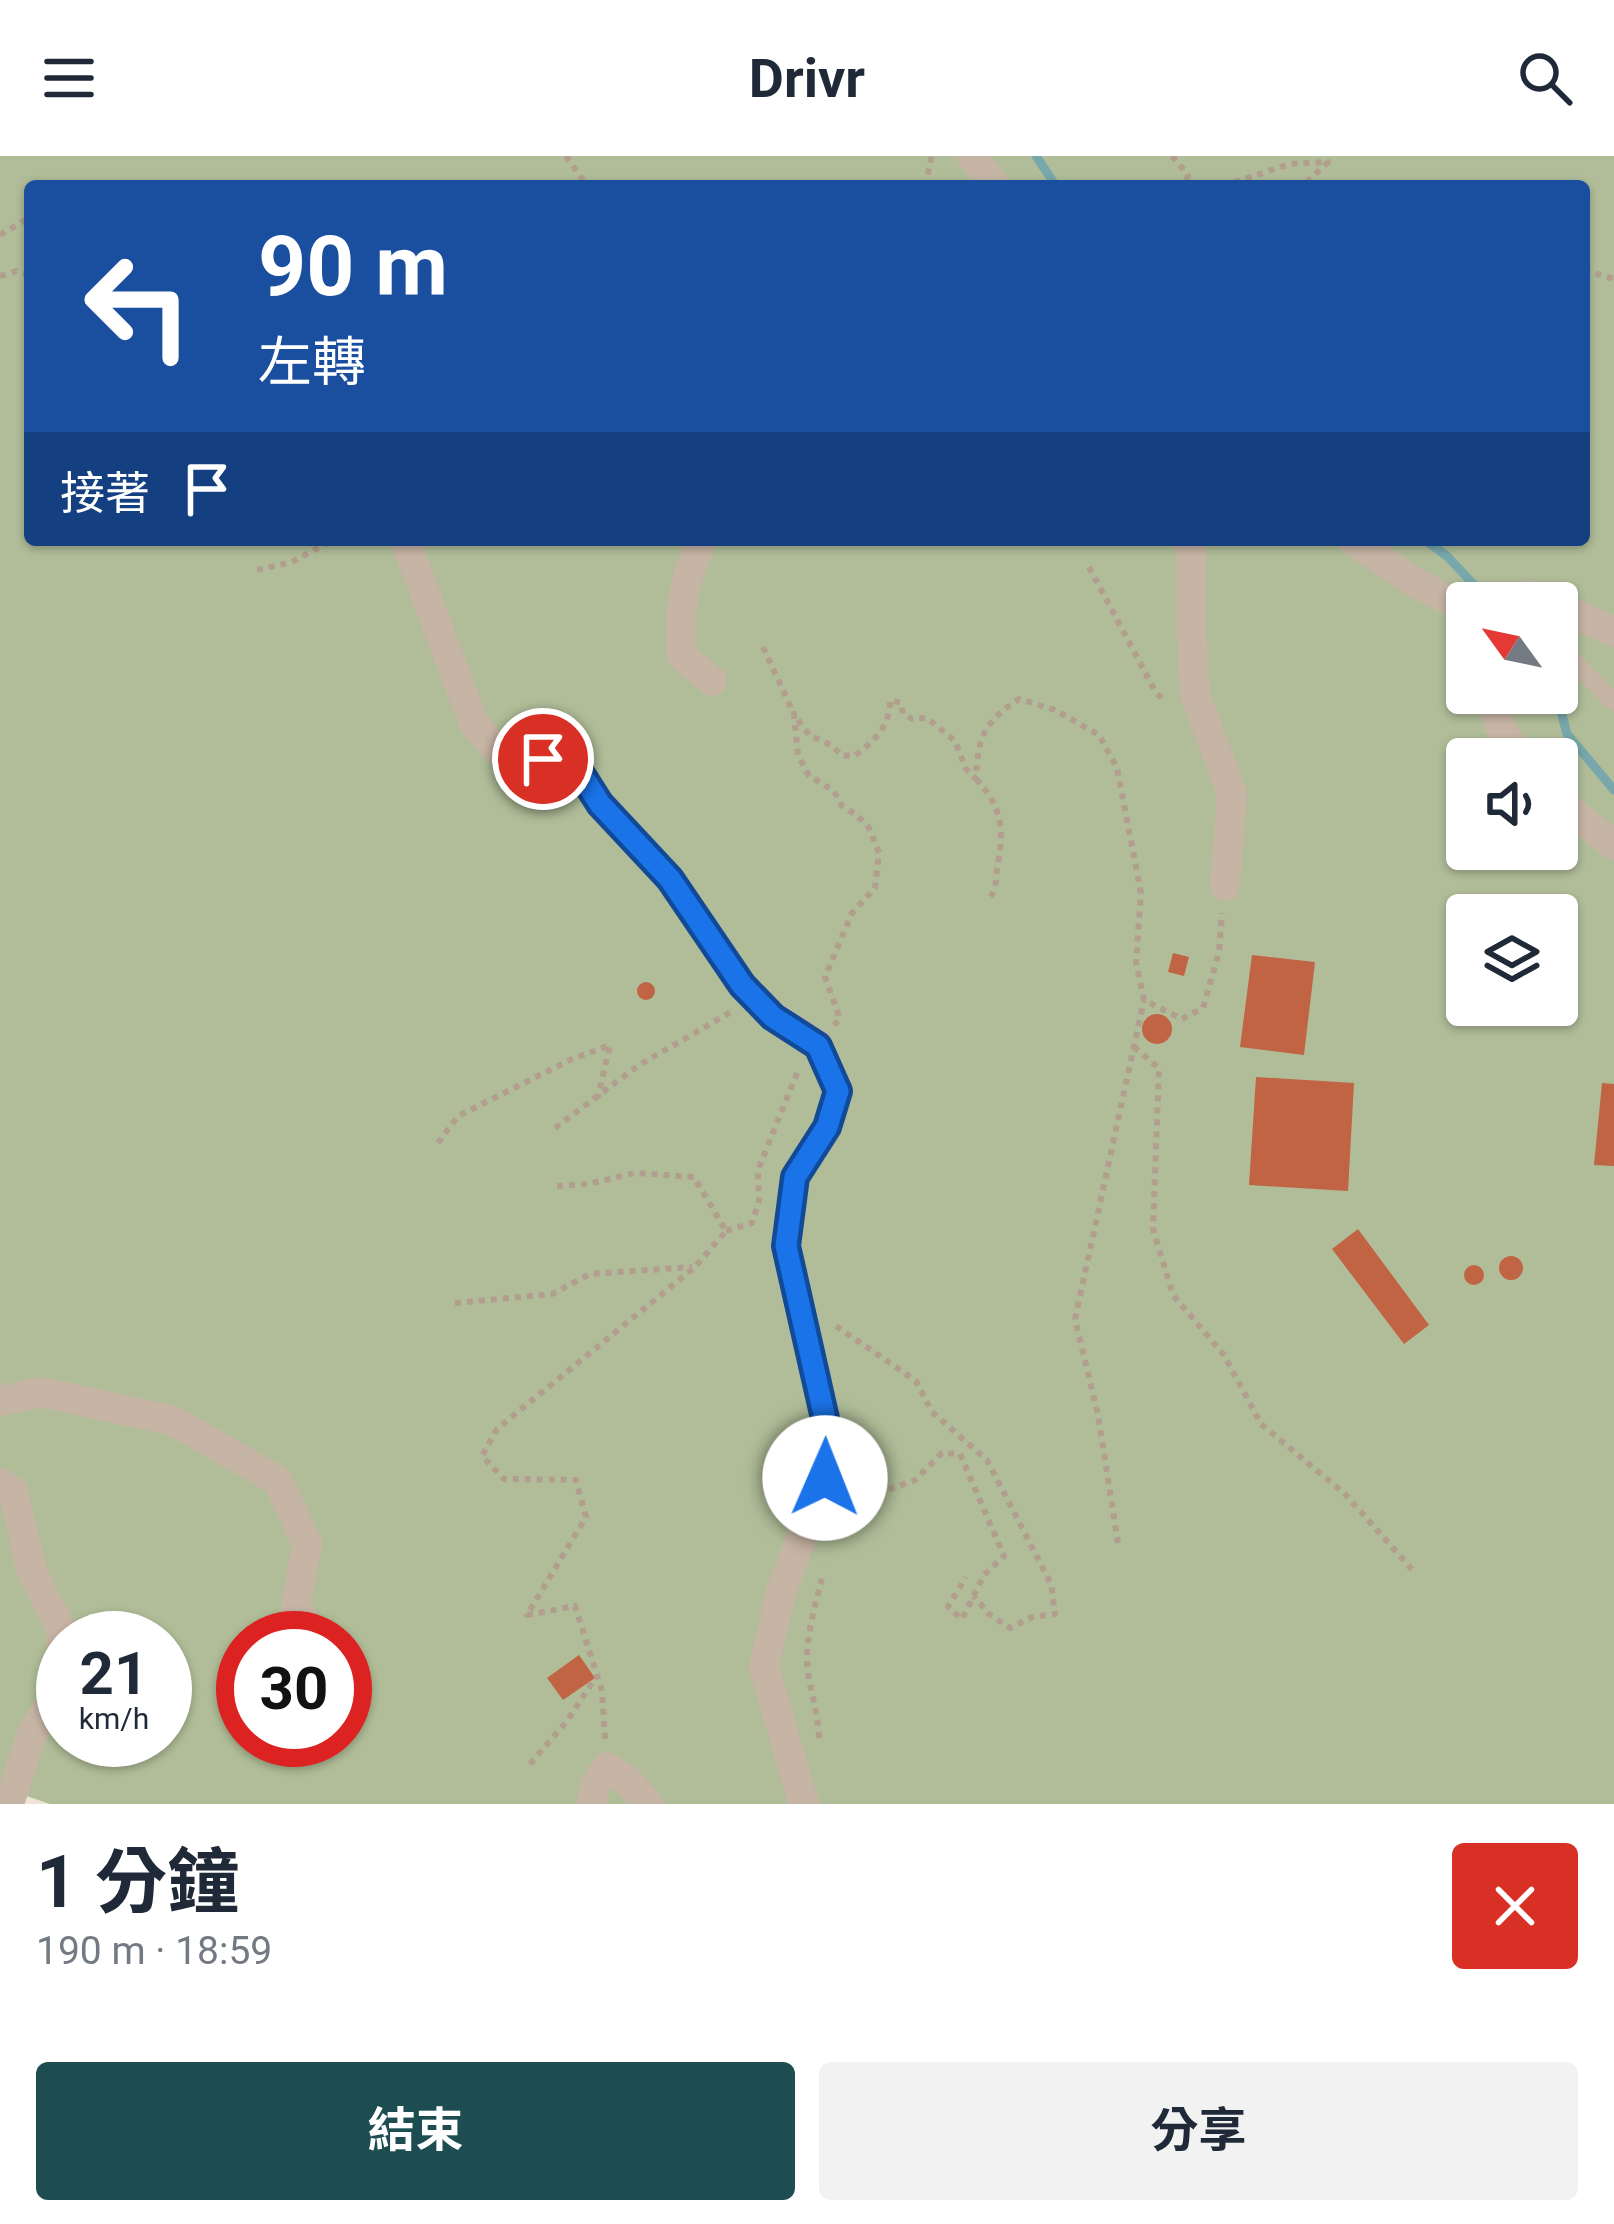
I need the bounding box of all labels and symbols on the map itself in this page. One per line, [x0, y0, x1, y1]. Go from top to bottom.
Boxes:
north arrow [1446, 582, 1578, 714]
pin [492, 708, 594, 810]
position arrow [762, 1415, 888, 1541]
speed limit sign: 30 [216, 1611, 372, 1767]

